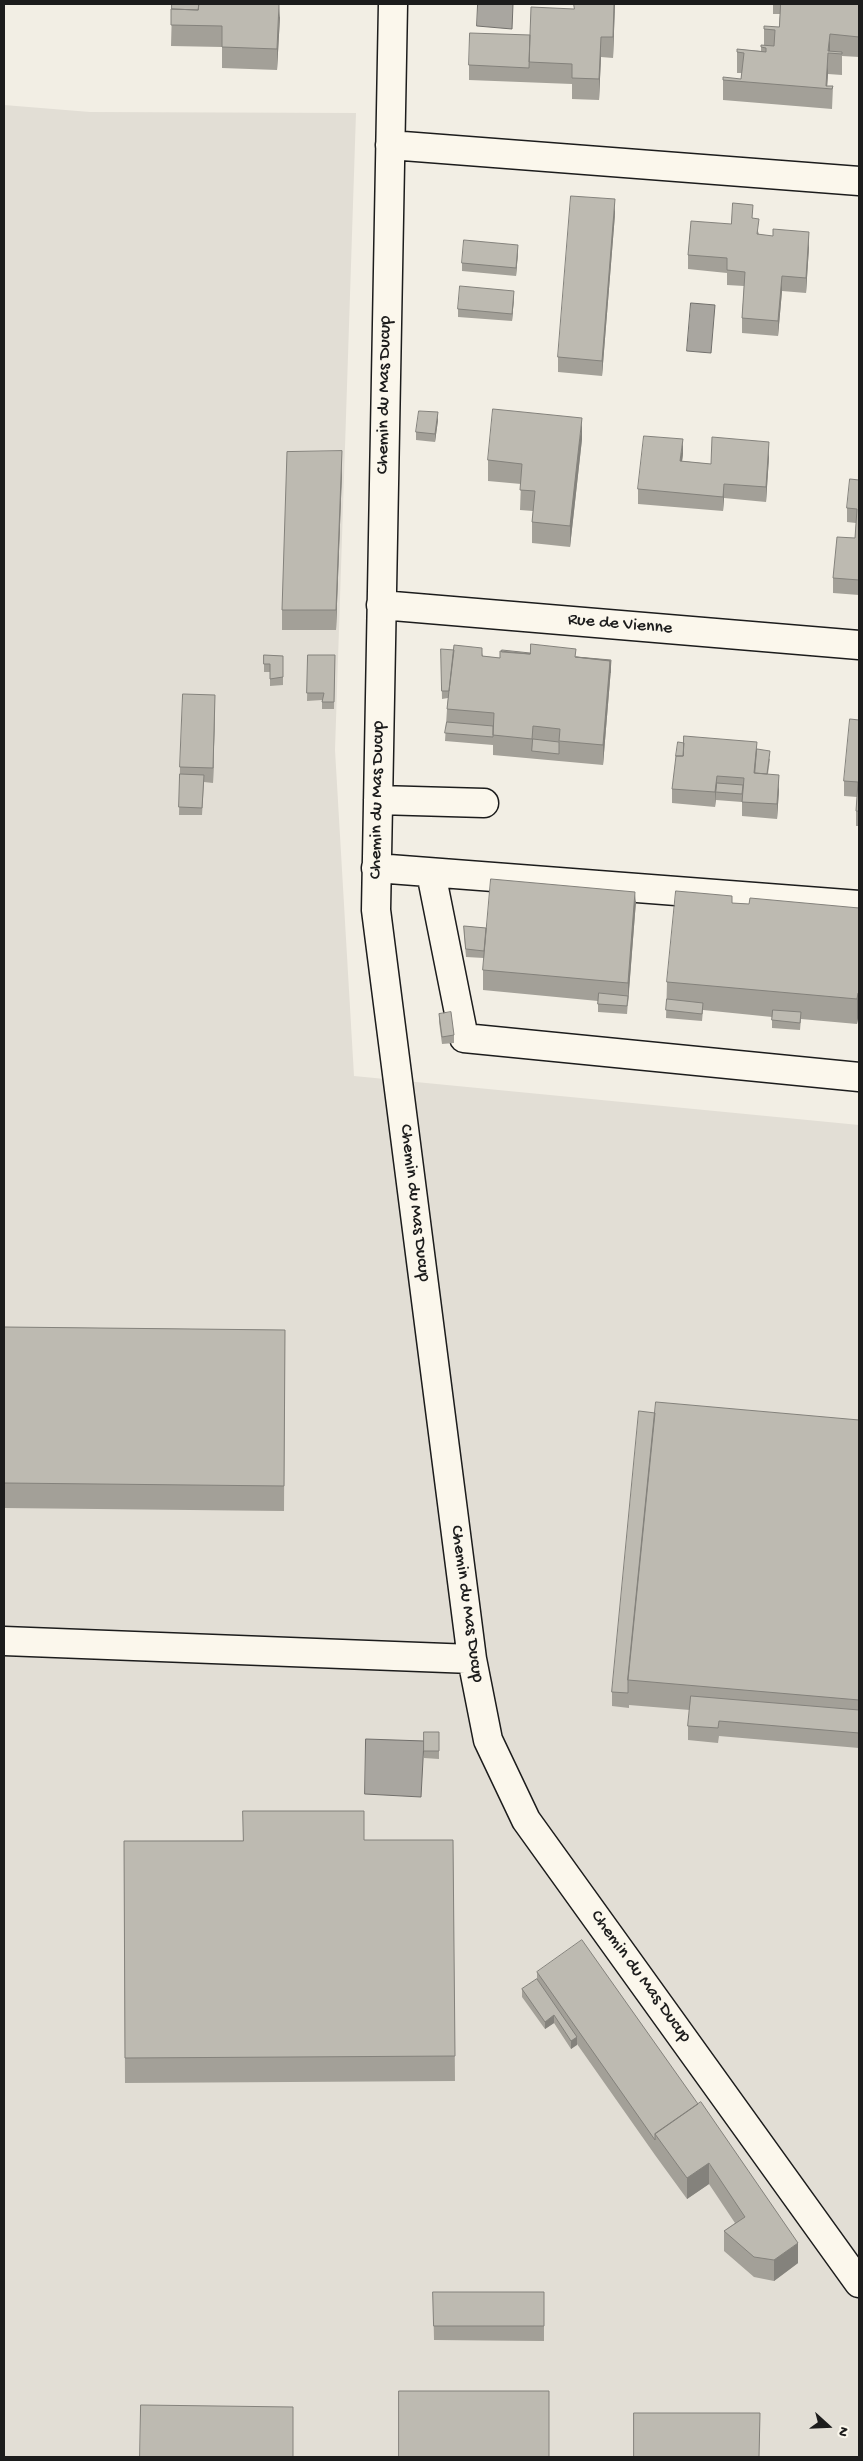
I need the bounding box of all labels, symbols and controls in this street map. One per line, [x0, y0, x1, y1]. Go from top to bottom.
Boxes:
street label: Chemin du Mas Ducup [373, 316, 397, 474]
street label: Rue de Vienne [567, 610, 673, 640]
street label: Chemin du Mas Ducup [366, 721, 390, 879]
street label: Chemin du Mas Ducup [394, 1123, 434, 1283]
street label: Chemin du Mas Ducup [444, 1524, 488, 1684]
street label: Chemin du Mas Ducup [585, 1907, 695, 2047]
north arrow [803, 2401, 853, 2451]
text: N [833, 2424, 852, 2438]

